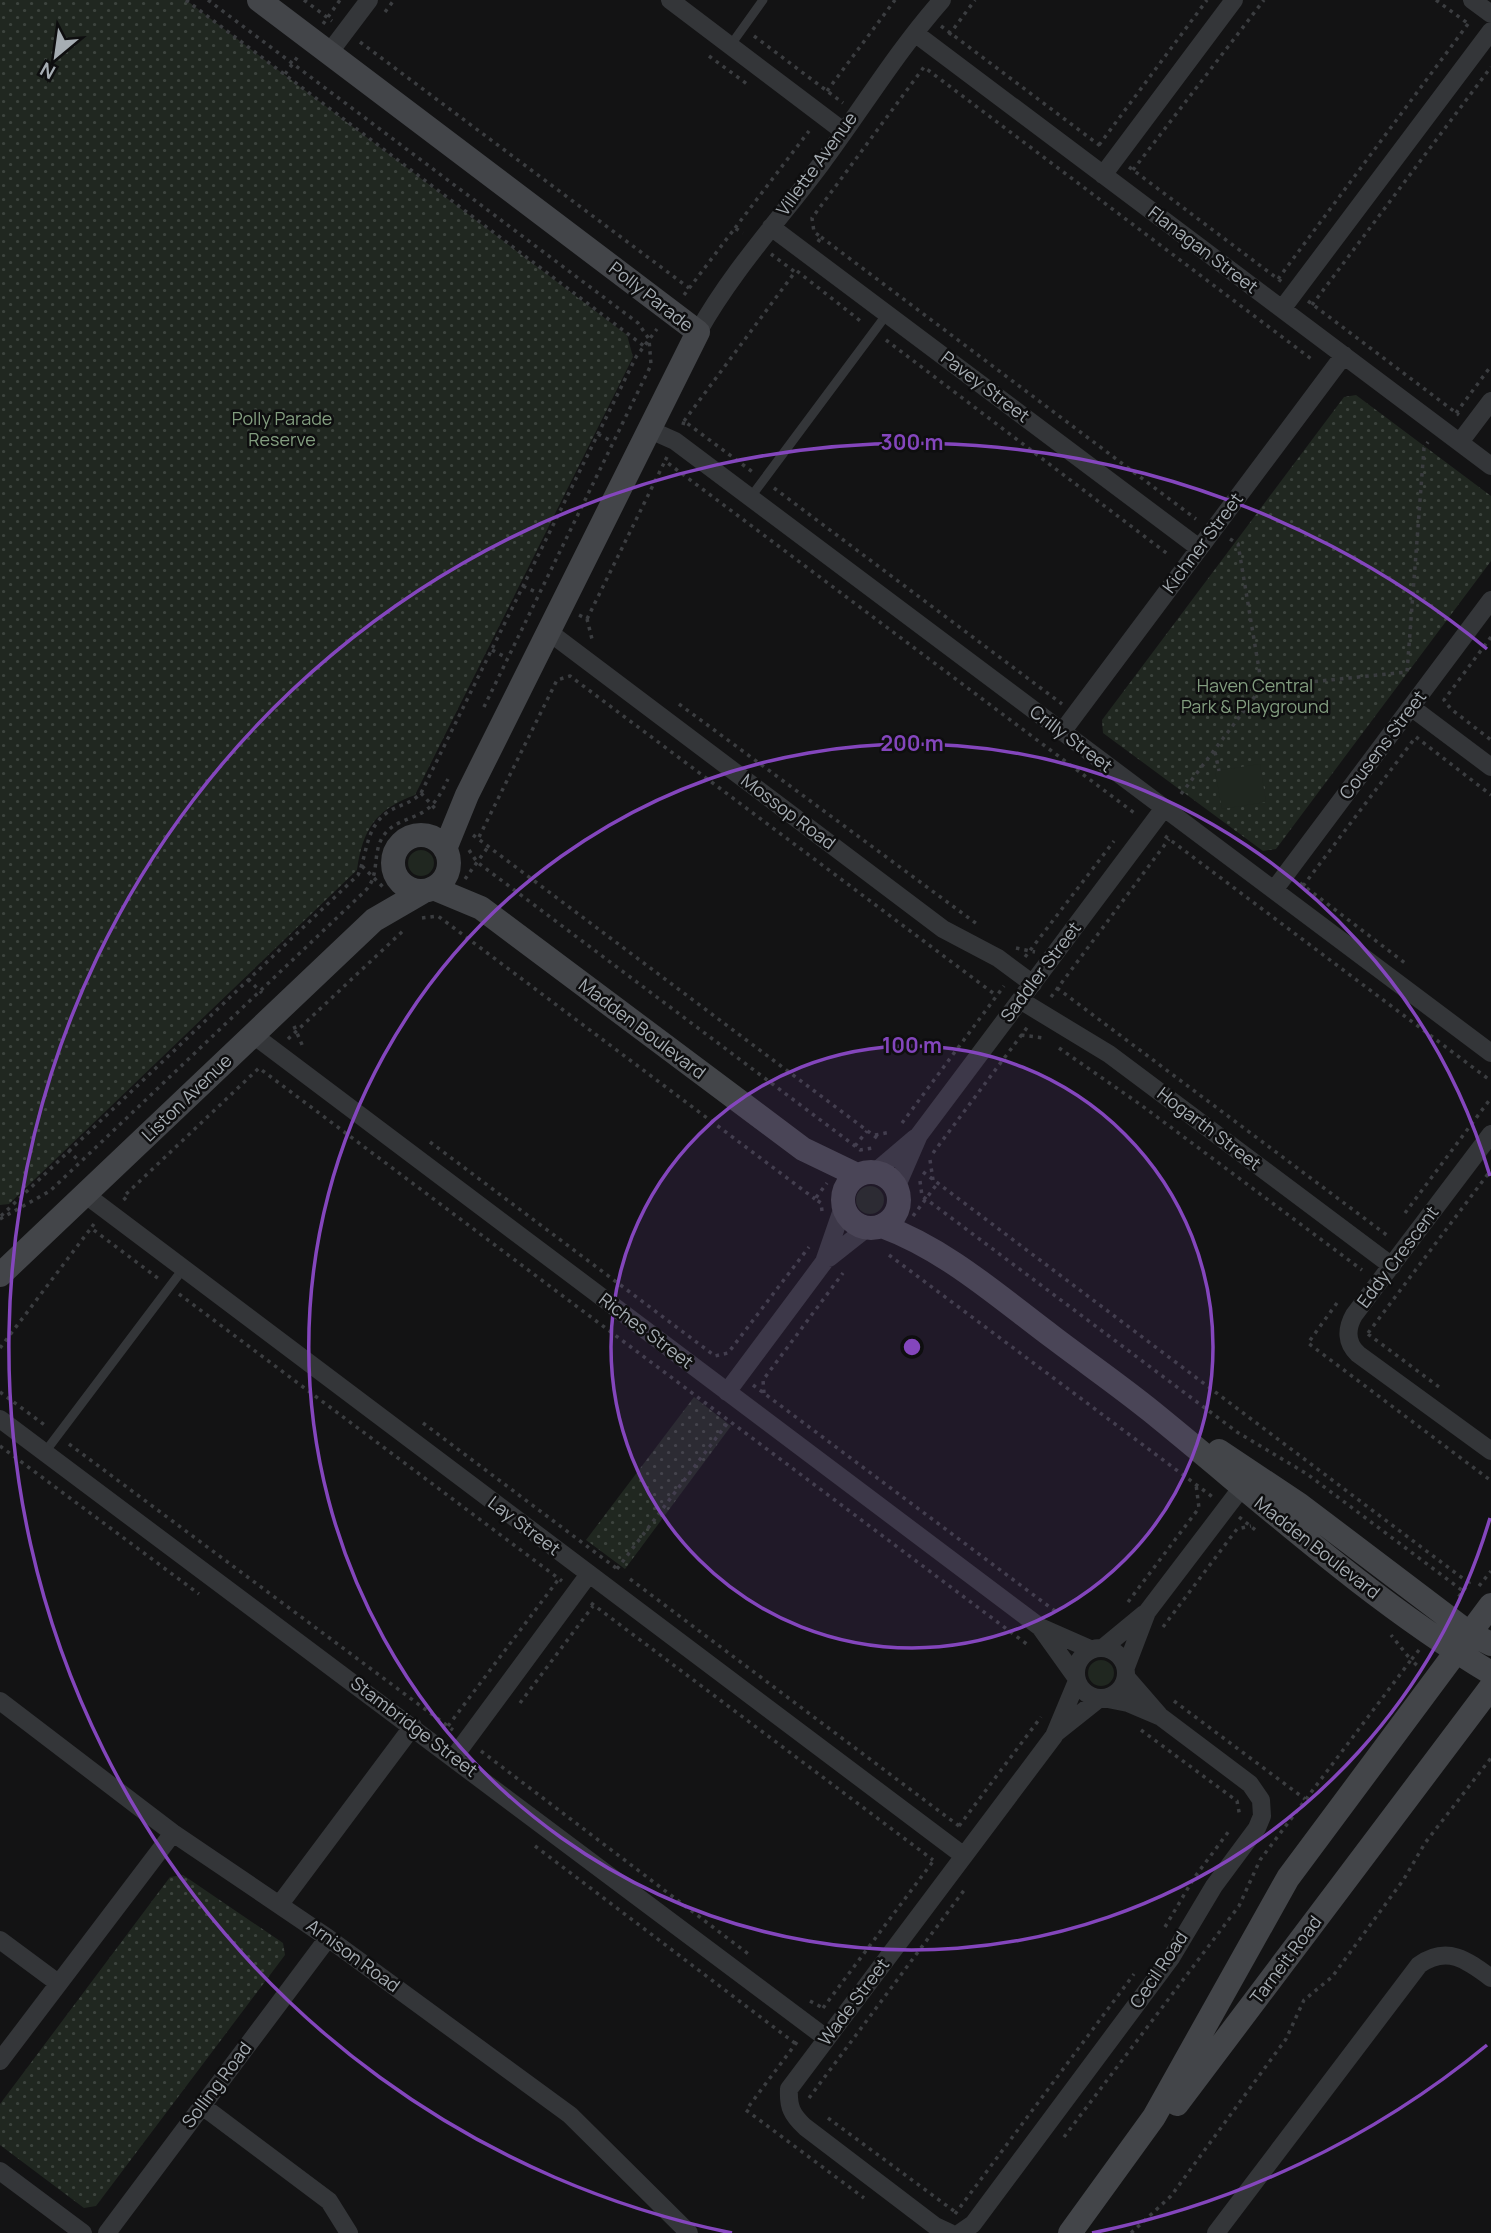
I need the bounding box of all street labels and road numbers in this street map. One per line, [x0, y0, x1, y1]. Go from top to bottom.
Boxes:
street label: Villette Avenue [770, 107, 862, 220]
street label: Flanagan Street [1144, 200, 1263, 298]
street label: Polly Parade [605, 256, 699, 337]
street label: Pavey Street [936, 345, 1035, 427]
street label: Kichner Street [1157, 487, 1248, 597]
street label: Cousens Street [1333, 685, 1431, 804]
street label: Crilly Street [1025, 699, 1118, 777]
street label: Mossop Road [737, 768, 841, 855]
street label: Saddler Street [994, 916, 1086, 1027]
street label: Madden Boulevard [574, 972, 711, 1084]
street label: Liston Avenue [136, 1048, 236, 1146]
street label: Hogarth Street [1153, 1081, 1267, 1175]
street label: Eddy Crescent [1351, 1201, 1443, 1312]
street label: Riches Street [594, 1287, 699, 1374]
street label: Lay Street [484, 1490, 566, 1560]
street label: Madden Boulevard [1250, 1491, 1385, 1604]
street label: Stambridge Street [346, 1671, 483, 1782]
street label: Tarneit Road [1244, 1910, 1326, 2008]
street label: Arnison Road [302, 1913, 405, 1997]
street label: Cecil Road [1124, 1926, 1193, 2013]
street label: Wade Street [812, 1953, 894, 2050]
street label: Solling Road [176, 2036, 256, 2132]

